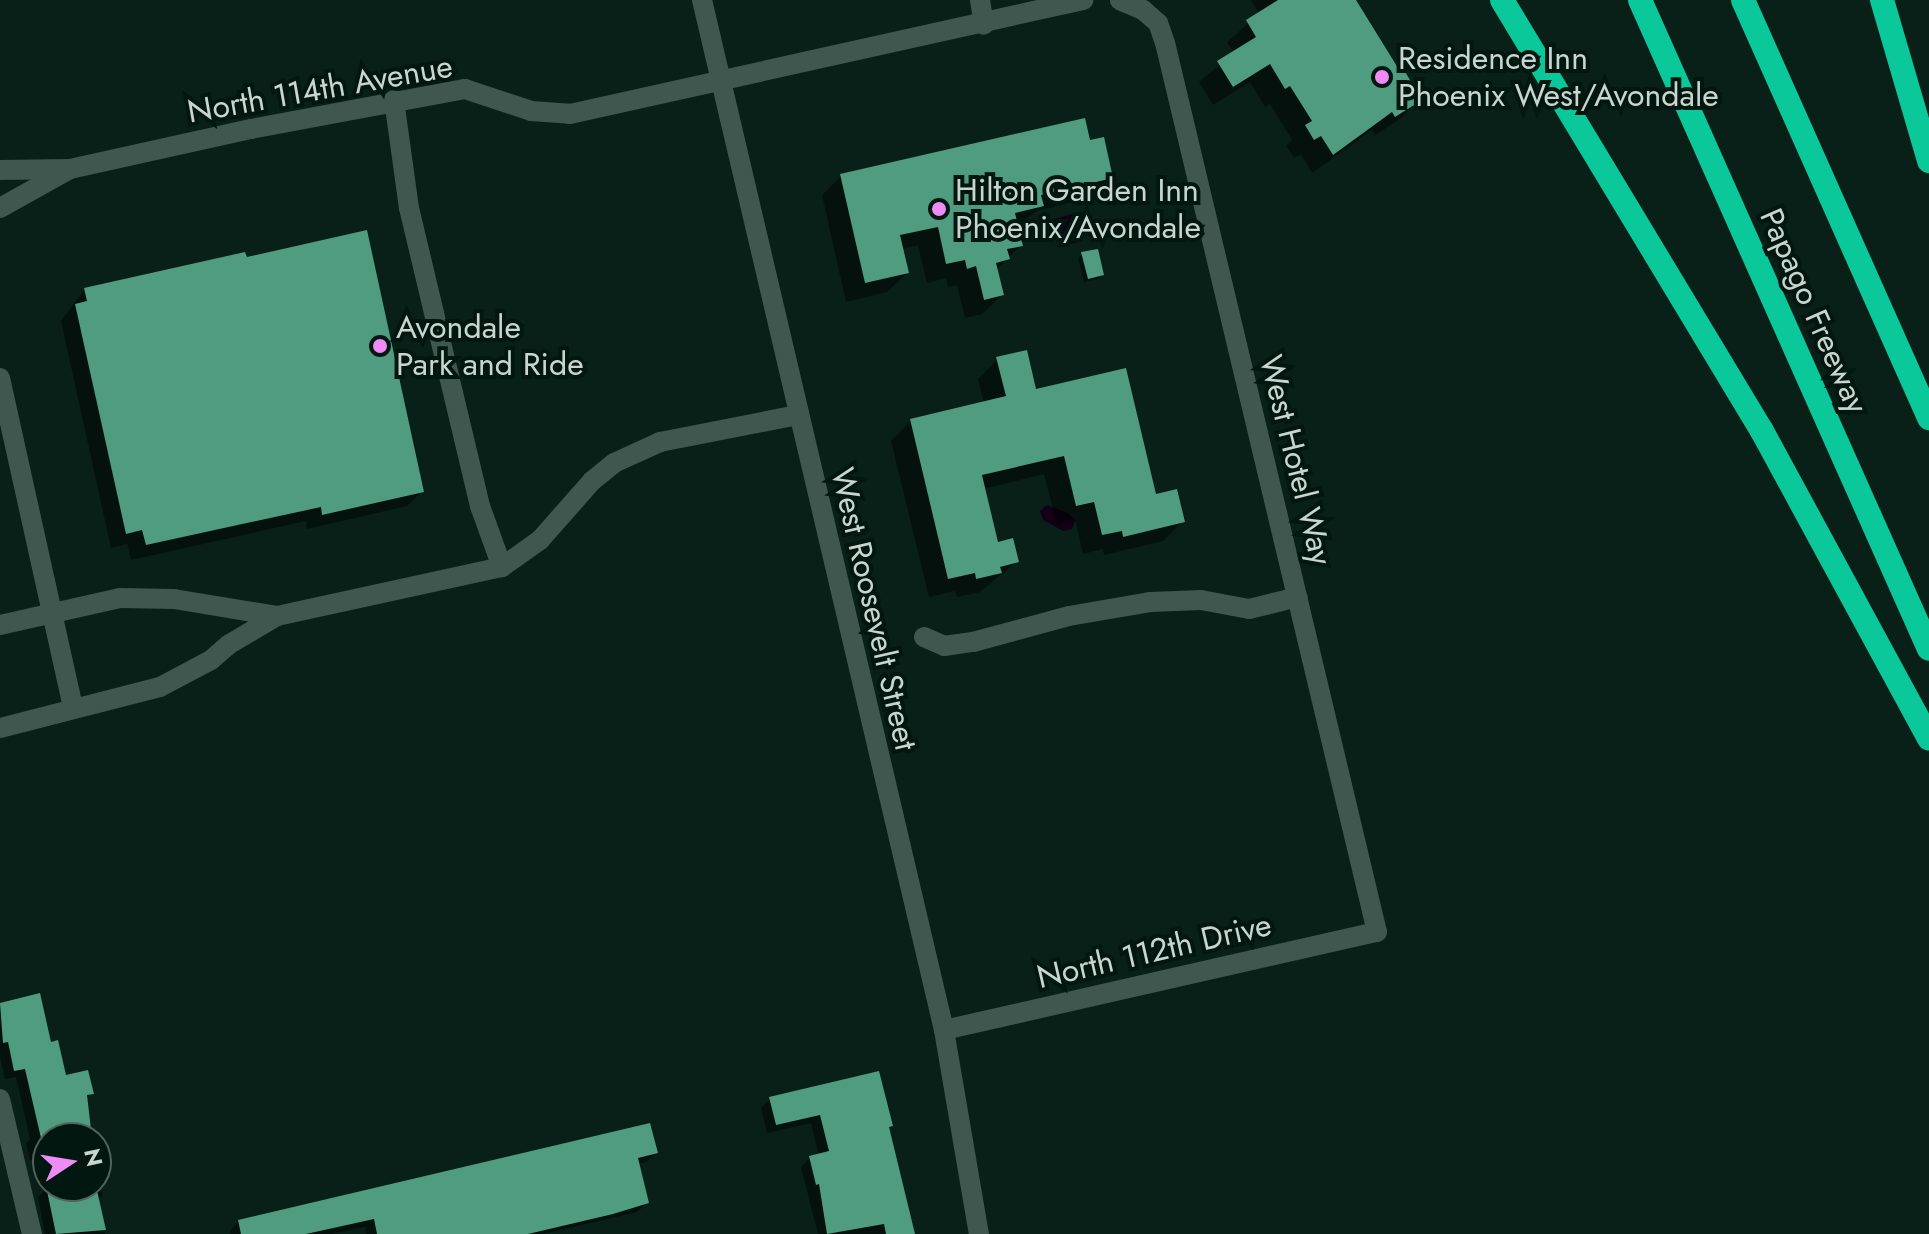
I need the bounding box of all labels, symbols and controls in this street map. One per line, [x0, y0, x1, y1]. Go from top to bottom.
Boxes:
place label: Residence Inn Phoenix West/Avondale [1398, 40, 1719, 115]
street label: North 114th Avenue [184, 47, 456, 131]
marker: Residence Inn Phoenix West/Avondale [1373, 68, 1391, 86]
place label: Hilton Garden Inn Phoenix/Avondale [955, 172, 1201, 247]
marker: Hilton Garden Inn Phoenix/Avondale [930, 200, 948, 218]
street label: Papago Freeway [1752, 203, 1876, 419]
place label: Avondale Park and Ride [396, 309, 584, 384]
marker: Avondale Park and Ride [371, 337, 389, 355]
street label: West Hotel Way [1251, 351, 1341, 569]
street label: West Roosevelt Street [823, 464, 925, 754]
street label: North 112th Drive [1033, 905, 1275, 997]
north arrow [32, 1122, 112, 1202]
text: N [76, 1146, 111, 1169]

